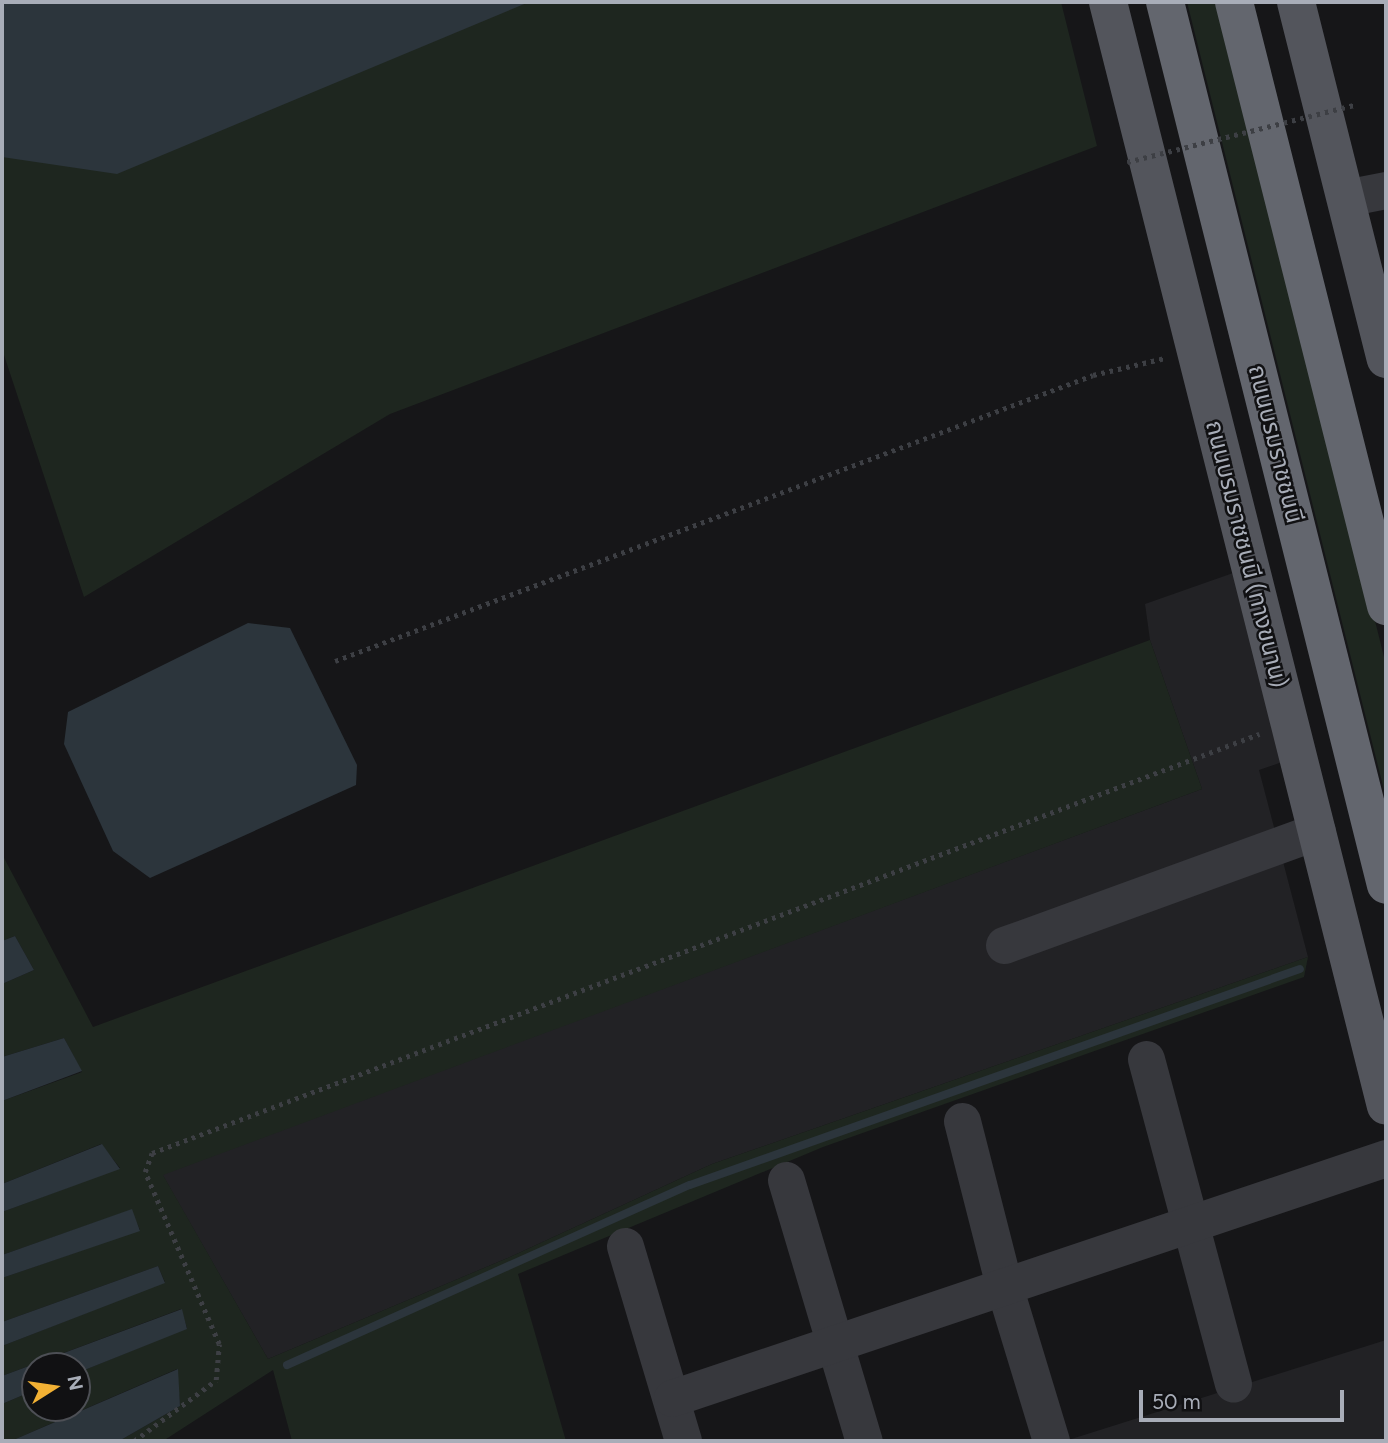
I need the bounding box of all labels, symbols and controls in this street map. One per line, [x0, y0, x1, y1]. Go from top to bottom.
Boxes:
street label: ถนนบรมราชชนนี [1242, 362, 1310, 526]
street label: ถนนบรมราชชนนี (ทางขนาน) [1200, 417, 1294, 691]
north arrow [21, 1352, 91, 1422]
text: N [62, 1373, 88, 1393]
scale bar [1143, 1376, 1348, 1420]
text: 50 m [1152, 1389, 1201, 1414]

